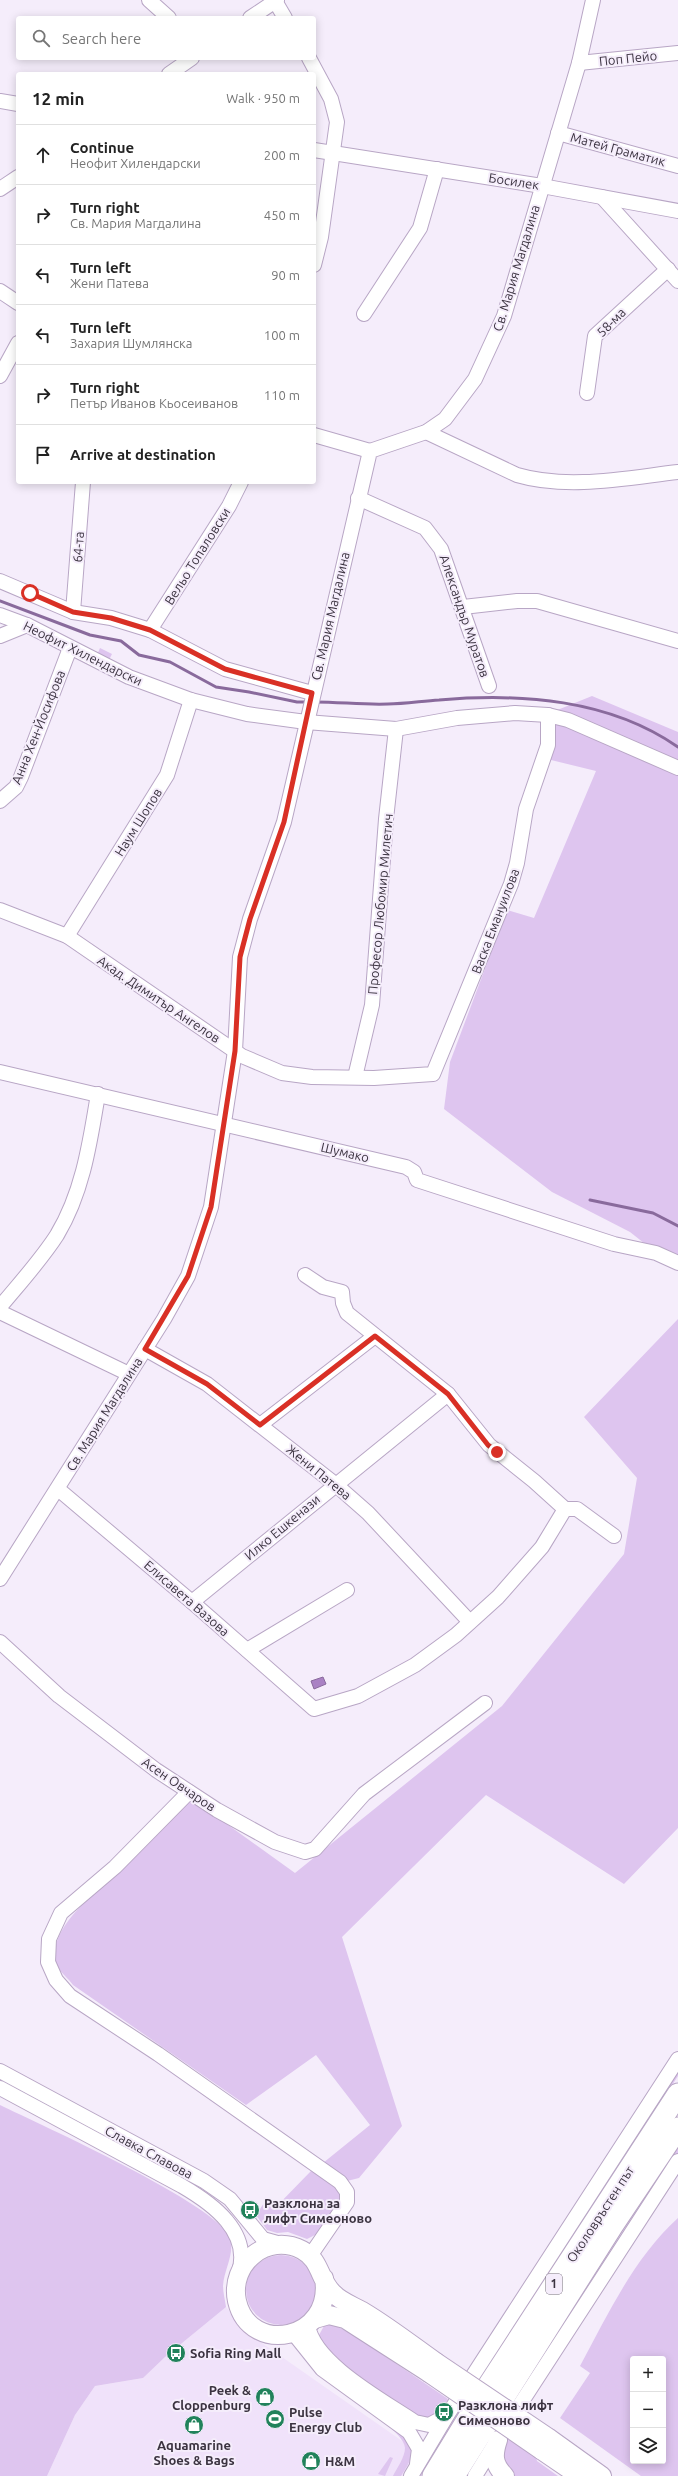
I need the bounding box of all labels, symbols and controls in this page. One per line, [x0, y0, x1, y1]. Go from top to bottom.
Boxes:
search box [16, 16, 316, 60]
icon: search [30, 27, 52, 49]
text: Search here [62, 30, 141, 47]
street label: Поп Пейо [598, 48, 658, 68]
text: 12 min [32, 89, 85, 108]
text: Walk · 950 m [226, 91, 300, 105]
street label: Матей Граматик [569, 130, 667, 168]
text: Continue [70, 139, 134, 156]
icon: ahead [32, 144, 54, 166]
text: 200 m [264, 148, 300, 162]
text: Неофит Хилендарски [70, 156, 201, 170]
street label: Босилек [488, 170, 540, 192]
text: Turn right [70, 199, 140, 216]
street label: Св. Мария Магдалина [490, 203, 542, 333]
icon: right [32, 204, 54, 226]
text: 450 m [264, 208, 300, 222]
text: Св. Мария Магдалина [70, 216, 201, 230]
text: Turn left [70, 259, 131, 276]
icon: left [32, 264, 54, 286]
text: 90 m [271, 268, 300, 282]
text: Жени Патева [70, 276, 149, 290]
street label: 58-ма [594, 305, 628, 339]
text: Turn left [70, 319, 131, 336]
icon: left [32, 324, 54, 346]
text: 100 m [264, 328, 300, 342]
text: Захария Шумлянска [70, 336, 192, 350]
text: Turn right [70, 379, 140, 396]
icon: right [32, 384, 54, 406]
text: 110 m [264, 388, 300, 402]
text: Петър Иванов Кьосеиванов [70, 396, 238, 410]
icon: arrive [32, 444, 54, 466]
text: Arrive at destination [70, 446, 216, 463]
street label: Вельо Топаловски [162, 505, 232, 607]
street label: 64-та [70, 531, 86, 563]
street label: Св. Мария Магдалина [308, 550, 352, 682]
street label: Александър Муратов [437, 553, 493, 679]
route start [21, 584, 39, 602]
street label: Неофит Хилендарски [21, 618, 145, 688]
street label: Анна Хен-Йосифова [9, 668, 67, 786]
street label: Наум Шопов [112, 786, 164, 858]
street label: Професор Любомир Милетич [365, 813, 395, 995]
street label: Васка Емануилова [469, 867, 521, 975]
street label: Акад. Димитър Ангелов [95, 953, 223, 1045]
street label: Шумако [320, 1140, 370, 1164]
street label: Св. Мария Магдалина [63, 1355, 145, 1473]
street label: Жени Патева [284, 1442, 354, 1502]
route end [488, 1443, 506, 1461]
street label: Илко Ешкенази [242, 1492, 322, 1562]
street label: Елисавета Вазова [142, 1557, 232, 1639]
street label: Асен Овчаров [140, 1754, 218, 1814]
street label: Славка Славова [103, 2123, 195, 2181]
street label: Околовръстен път [564, 2163, 636, 2265]
place label: Разклона за лифт Симеоново [264, 2196, 372, 2225]
bus stop icon: Разклона за лифт Симеоново [239, 2199, 261, 2221]
road number: 1 [546, 2274, 562, 2294]
bus stop icon: Sofia Ring Mall [165, 2342, 187, 2364]
place label: Sofia Ring Mall [190, 2346, 281, 2360]
map controls [630, 2356, 666, 2464]
button: + [630, 2356, 666, 2392]
place label: Peek & Cloppenburg [172, 2383, 251, 2412]
shop icon: Peek & Cloppenburg [254, 2386, 276, 2408]
button: − [630, 2392, 666, 2428]
place label: Разклона лифт Симеоново [458, 2398, 554, 2427]
bus stop icon: Разклона лифт Симеоново [433, 2401, 455, 2423]
place label: Pulse Energy Club [289, 2405, 362, 2434]
sports icon: Pulse Energy Club [264, 2408, 286, 2430]
shop icon: Aquamarine Shoes & Bags [183, 2414, 205, 2436]
button: layers [630, 2428, 666, 2464]
place label: Aquamarine Shoes & Bags [153, 2438, 235, 2467]
shop icon: H&M [300, 2450, 322, 2472]
place label: H&M [325, 2454, 355, 2468]

